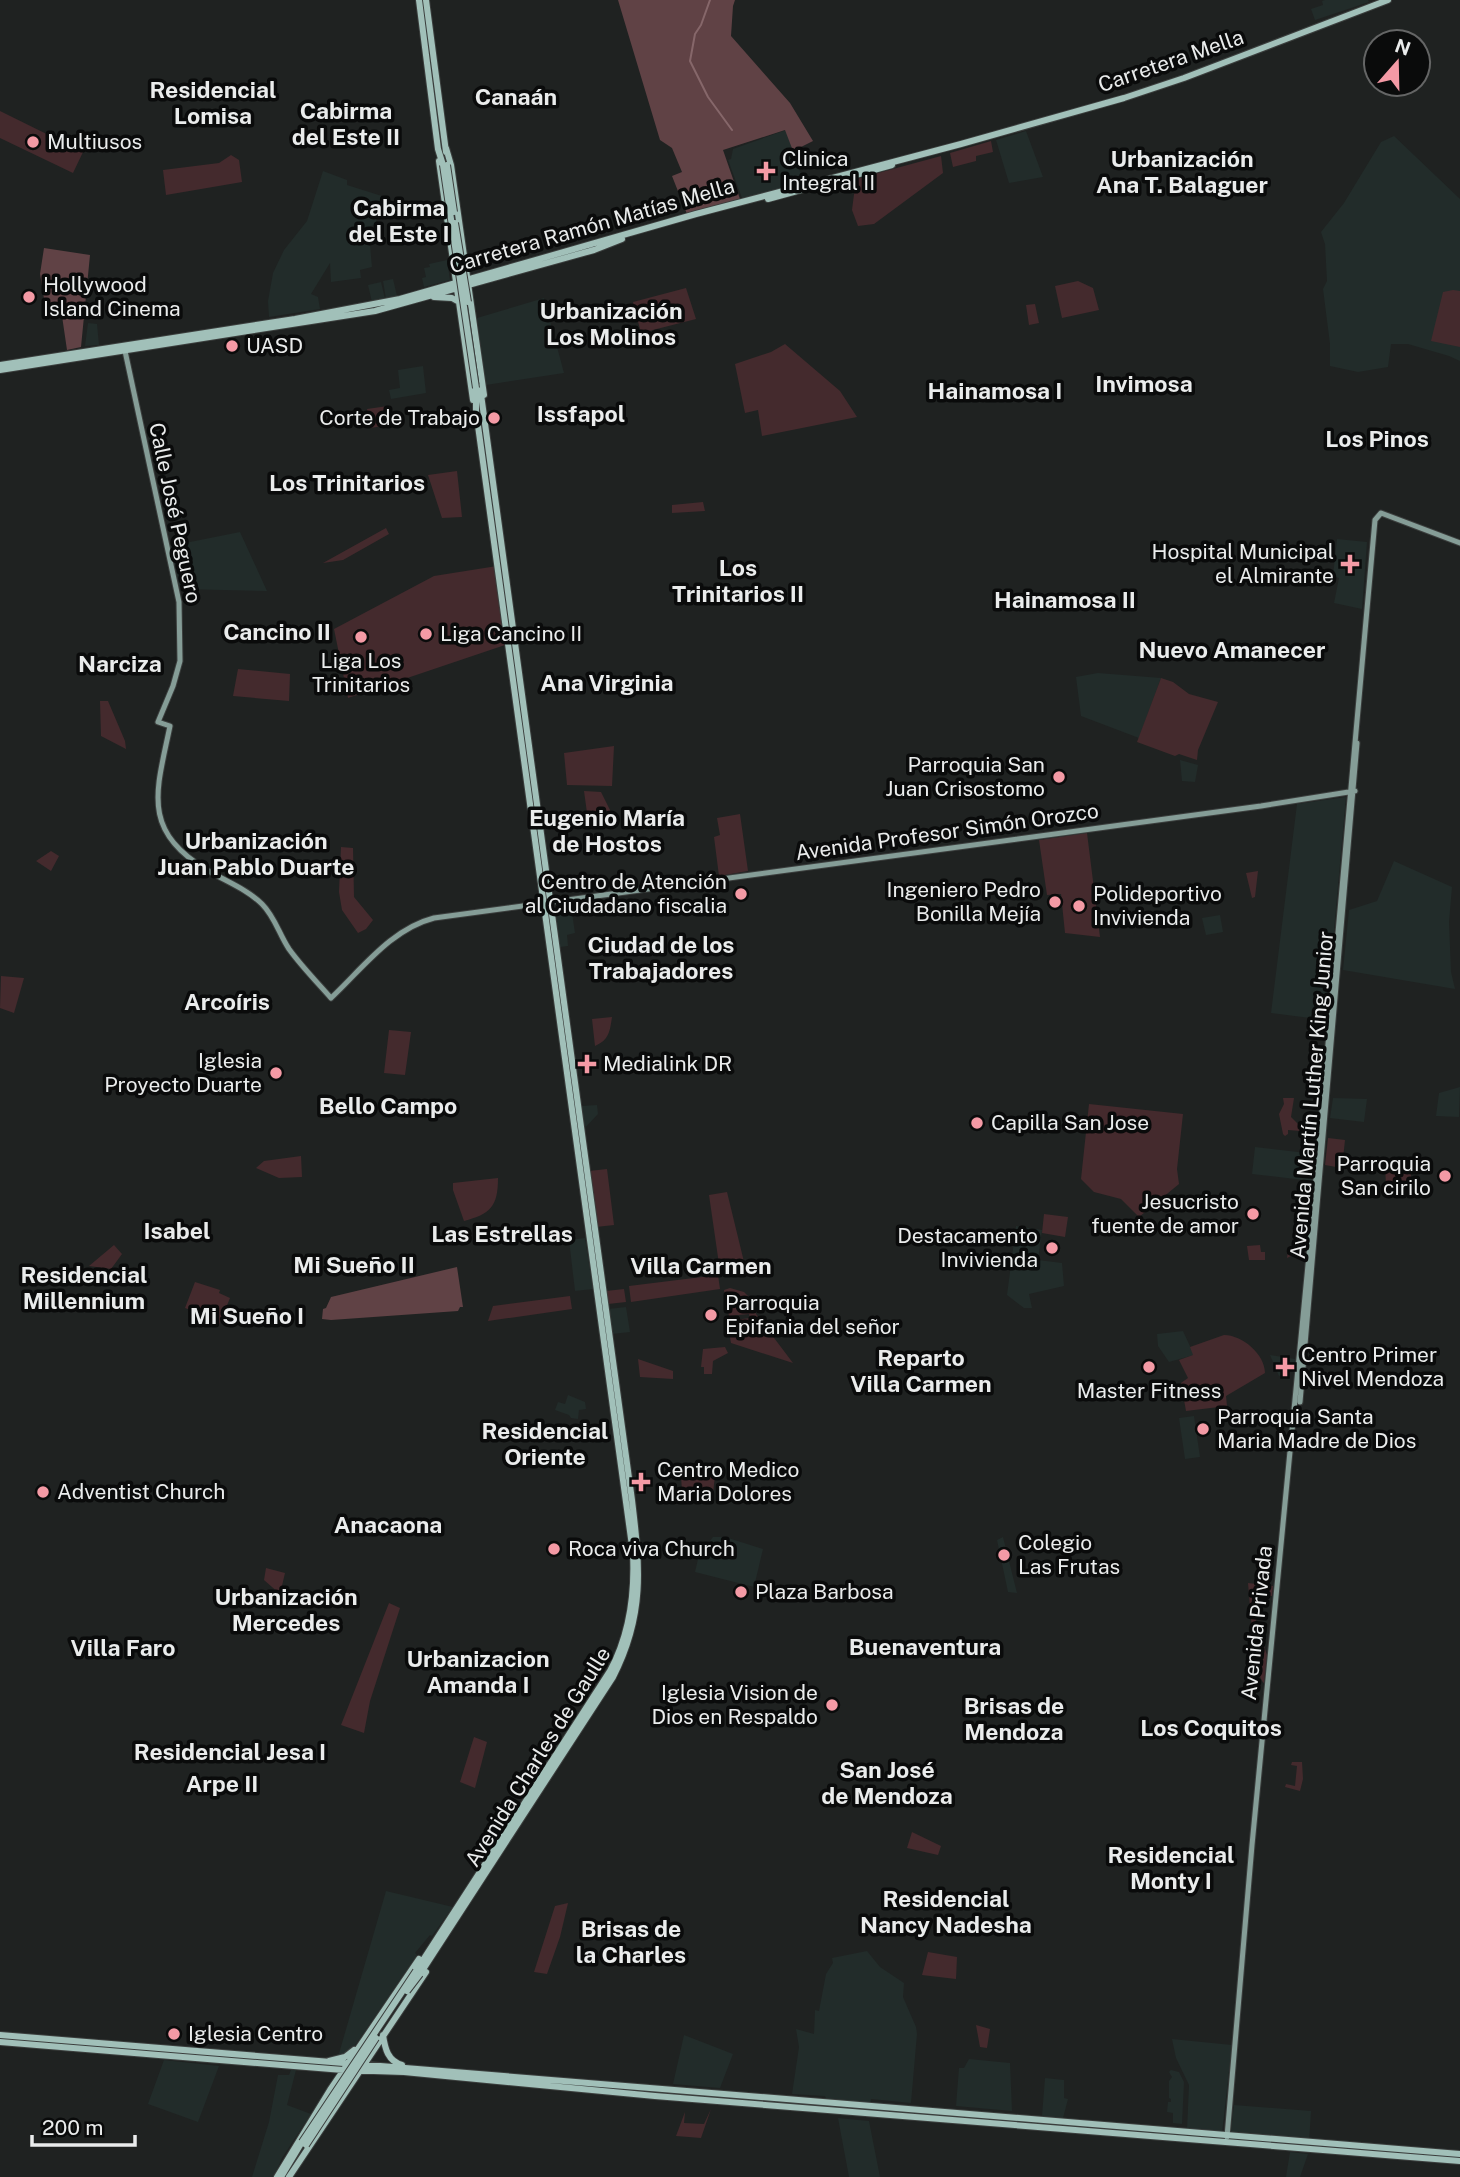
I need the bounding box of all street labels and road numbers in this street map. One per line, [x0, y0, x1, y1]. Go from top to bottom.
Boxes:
street label: Carretera Mella [1095, 24, 1247, 97]
street label: Carretera Ramón Matías Mella [447, 173, 737, 278]
street label: Calle José Peguero [144, 420, 207, 605]
street label: Avenida Profesor Simón Orozco [794, 798, 1100, 865]
street label: Avenida Martín Luther King Junior [1285, 930, 1338, 1260]
street label: Avenida Privada [1236, 1544, 1277, 1702]
street label: Avenida Charles de Gaulle [460, 1642, 616, 1871]

